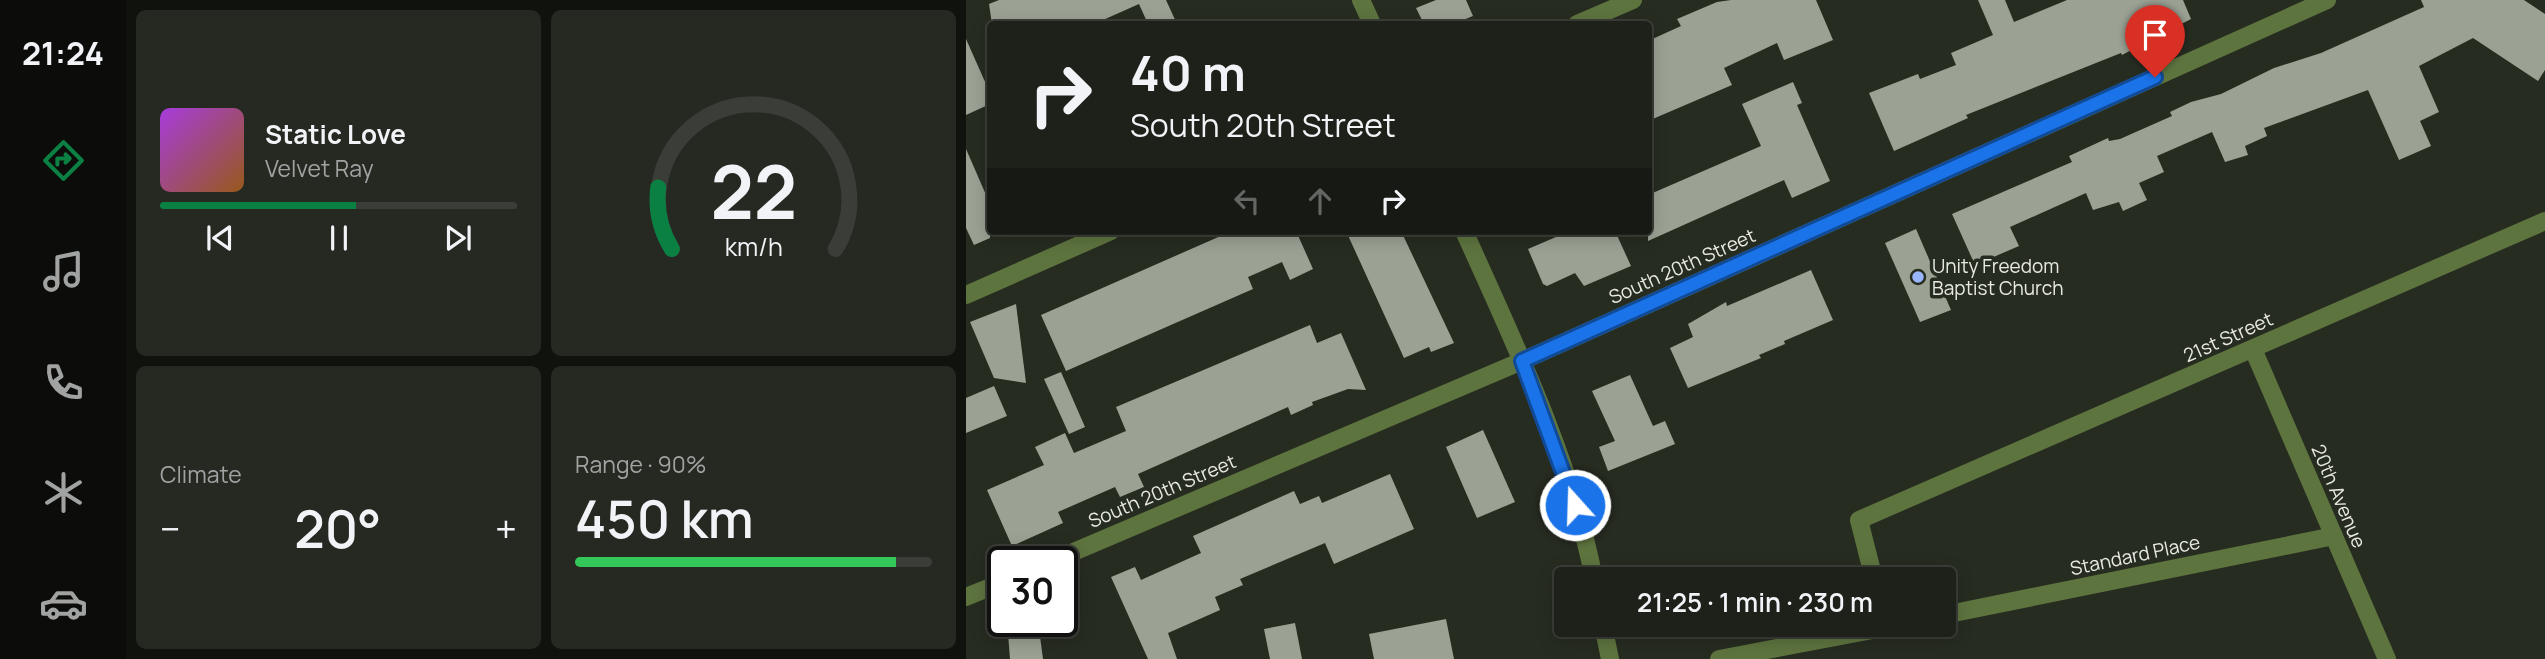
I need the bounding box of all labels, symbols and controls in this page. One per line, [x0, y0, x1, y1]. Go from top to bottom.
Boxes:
pin [2125, 5, 2185, 77]
icon: arrive [2136, 16, 2174, 54]
text: 21:24 [22, 31, 104, 75]
text: 40 m [1130, 39, 1246, 106]
icon: right [1015, 49, 1106, 140]
text: South 20th Street [1130, 103, 1396, 147]
text: Static Love [265, 116, 406, 152]
icon: directions [39, 136, 88, 185]
text: 22 [710, 141, 797, 241]
text: Velvet Ray [265, 152, 374, 184]
icon: left [1228, 182, 1266, 220]
icon: ahead [1301, 182, 1339, 220]
icon: right [1374, 182, 1412, 220]
icon: previous [201, 219, 239, 257]
icon: pause [320, 219, 358, 257]
icon: next [439, 219, 477, 257]
street label: South 20th Street [1605, 222, 1759, 310]
text: km/h [724, 229, 783, 264]
icon: music [39, 247, 88, 296]
place label: Unity Freedom Baptist Church [1932, 253, 2064, 301]
marker: Unity Freedom Baptist Church [1910, 269, 1926, 285]
street label: 21st Street [2179, 306, 2277, 368]
icon: phone [39, 358, 88, 407]
street label: 20th Avenue [2306, 440, 2372, 552]
text: Range · 90% [575, 448, 706, 480]
street label: South 20th Street [1084, 448, 1240, 534]
text: Climate [160, 458, 242, 490]
icon: climate [39, 468, 88, 517]
position arrow [1538, 468, 1612, 542]
text: 450 km [575, 483, 754, 554]
text: 20° [294, 493, 381, 564]
text: − [160, 502, 181, 554]
text: + [495, 502, 517, 554]
street label: Standard Place [2068, 529, 2202, 581]
speed limit sign: 30 [987, 546, 1078, 637]
icon: car [39, 579, 88, 628]
text: 21:25 · 1 min · 230 m [1637, 584, 1873, 620]

